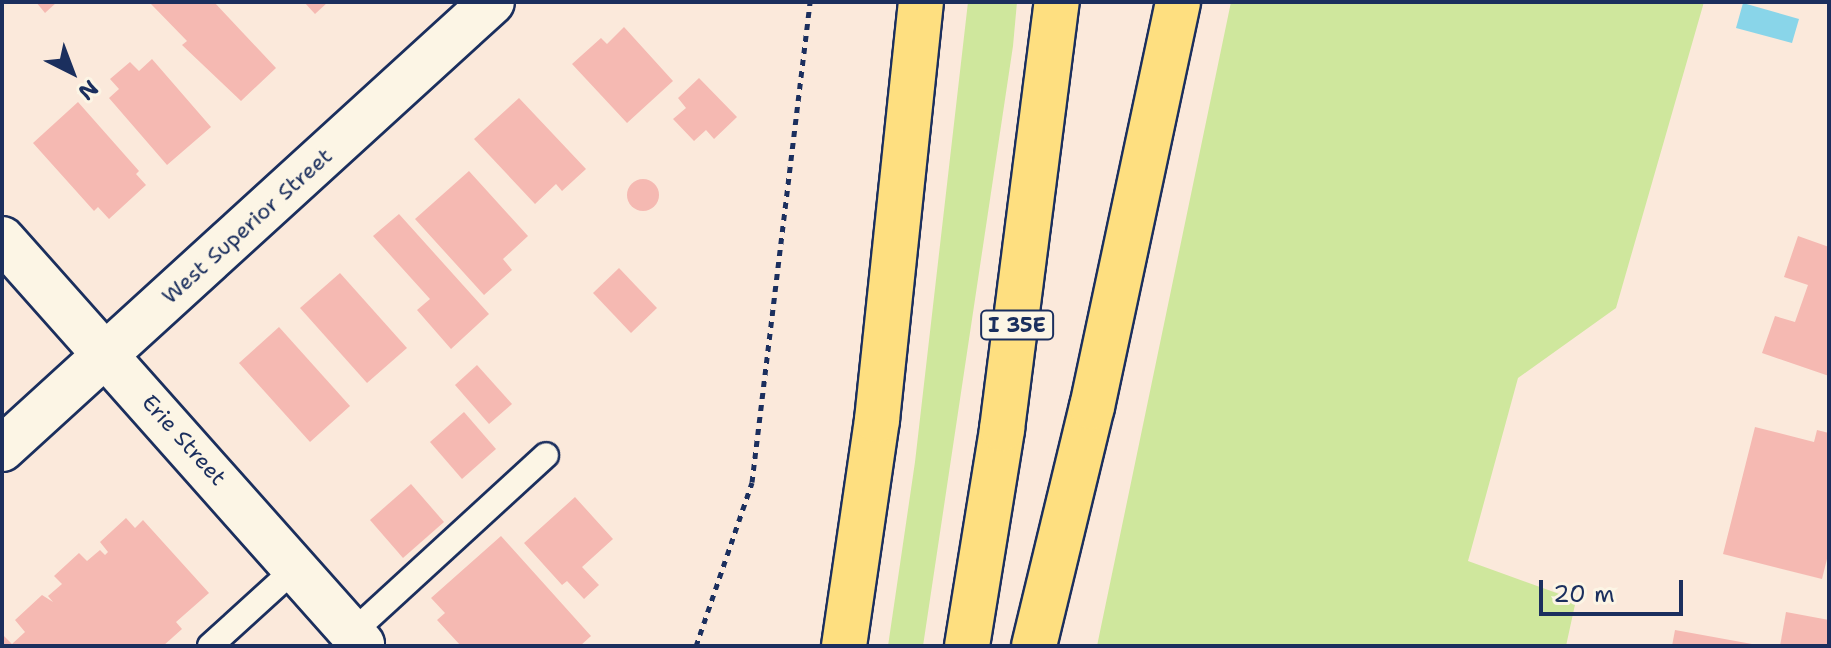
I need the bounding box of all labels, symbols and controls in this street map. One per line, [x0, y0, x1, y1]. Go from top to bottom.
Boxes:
north arrow [32, 32, 112, 112]
text: N [72, 74, 105, 107]
street label: West Superior Street [156, 143, 338, 309]
road number: I 35E [979, 309, 1055, 341]
street label: Erie Street [136, 389, 232, 491]
scale bar [1543, 564, 1687, 614]
text: 20 m [1553, 578, 1615, 610]

